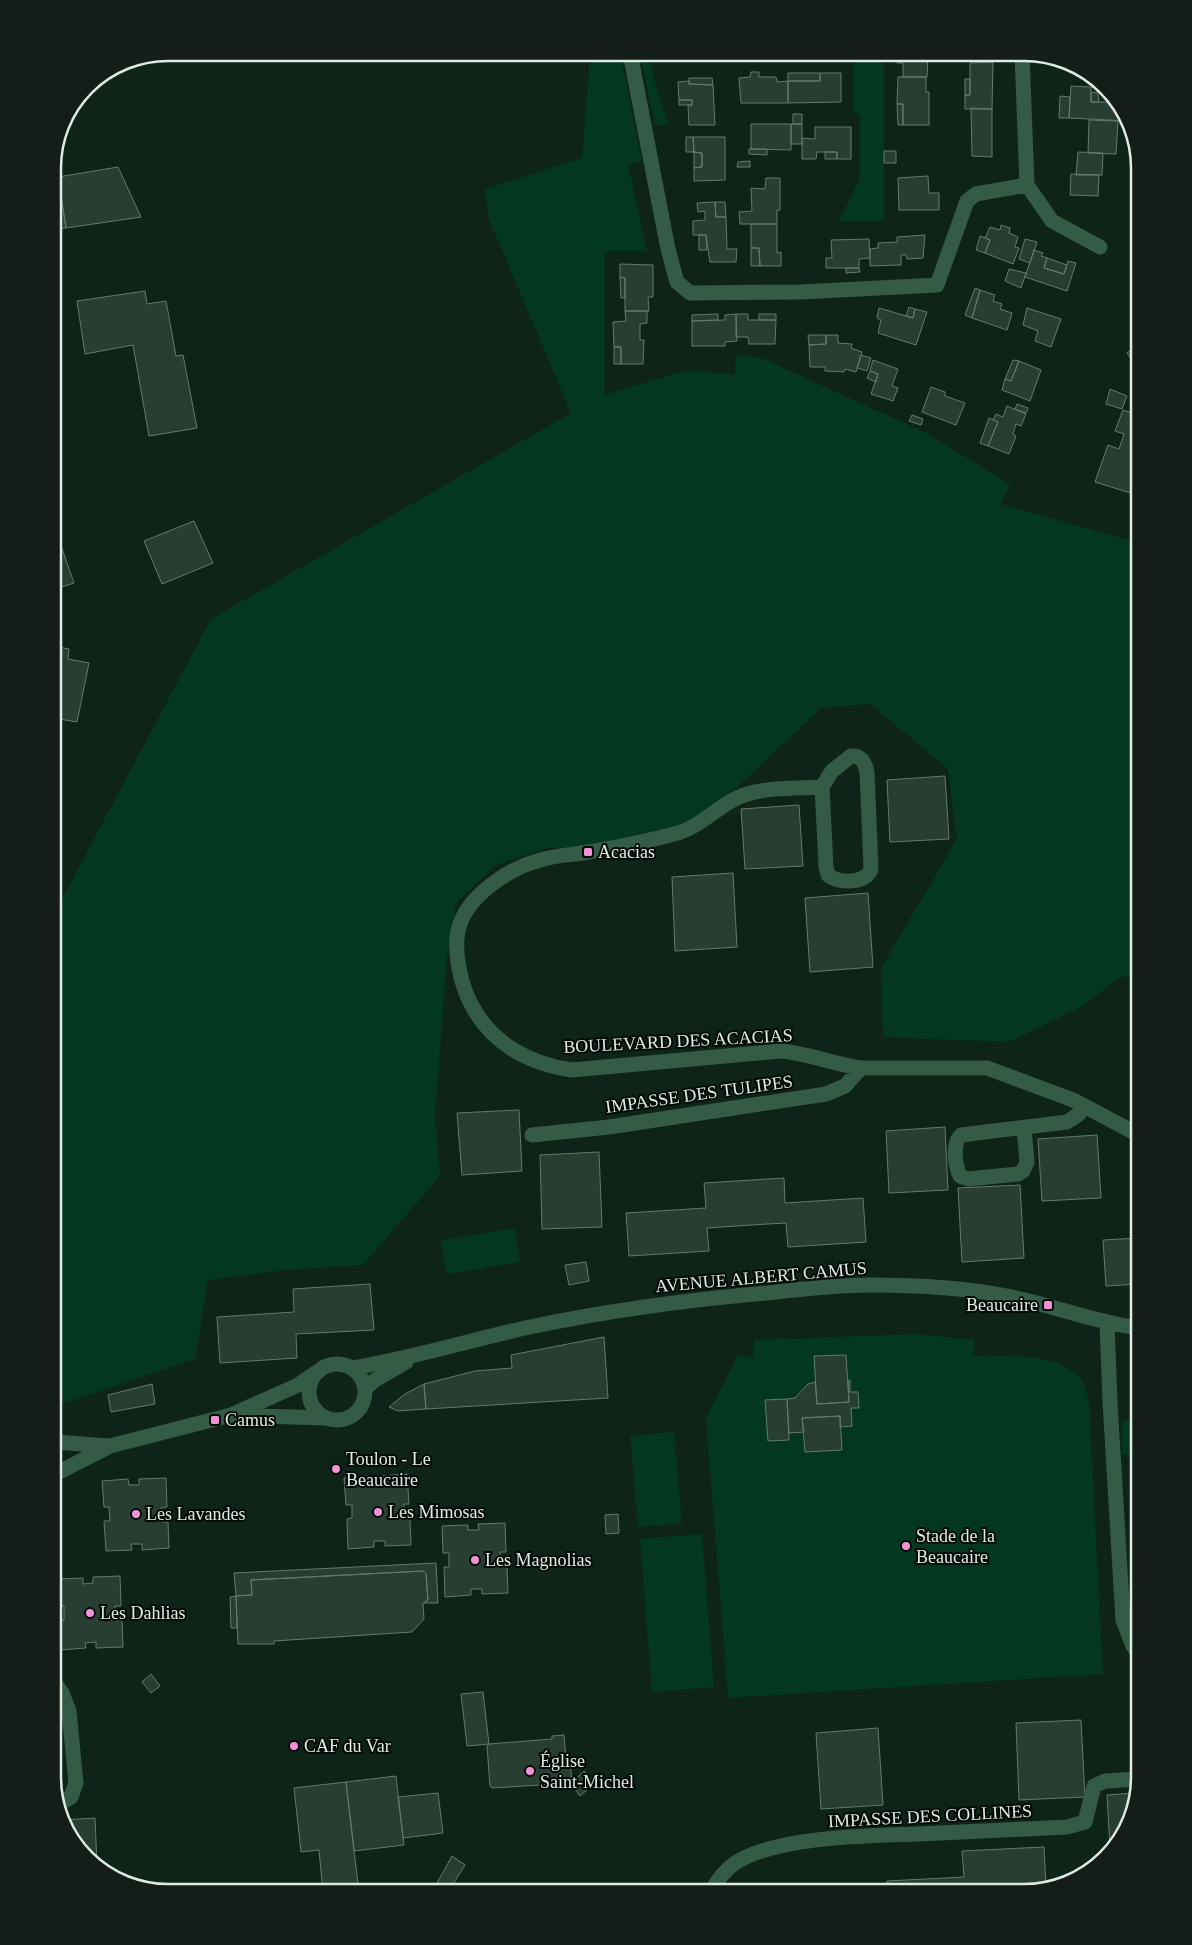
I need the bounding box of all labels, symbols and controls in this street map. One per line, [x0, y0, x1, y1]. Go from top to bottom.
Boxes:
place label: Acacias [598, 842, 655, 862]
marker: Acacias [582, 846, 594, 858]
street label: BOULEVARD DES ACACIAS [563, 1025, 793, 1057]
street label: IMPASSE DES TULIPES [604, 1071, 794, 1117]
street label: AVENUE ALBERT CAMUS [654, 1258, 868, 1296]
place label: Beaucaire [966, 1295, 1038, 1315]
marker: Beaucaire [1042, 1299, 1054, 1311]
place label: Camus [225, 1410, 275, 1430]
marker: Camus [209, 1414, 221, 1426]
place label: Toulon - Le Beaucaire [346, 1449, 431, 1490]
marker: Toulon - Le Beaucaire [330, 1463, 342, 1475]
place label: Les Mimosas [388, 1502, 485, 1522]
place label: Les Lavandes [146, 1504, 245, 1524]
marker: Les Mimosas [372, 1506, 384, 1518]
marker: Les Lavandes [130, 1508, 142, 1520]
place label: Stade de la Beaucaire [916, 1526, 995, 1567]
marker: Stade de la Beaucaire [900, 1540, 912, 1552]
place label: Les Magnolias [485, 1550, 591, 1570]
marker: Les Magnolias [469, 1554, 481, 1566]
place label: Les Dahlias [100, 1603, 185, 1623]
marker: Les Dahlias [84, 1607, 96, 1619]
place label: CAF du Var [304, 1736, 391, 1756]
marker: CAF du Var [288, 1740, 300, 1752]
place label: Église Saint-Michel [540, 1750, 634, 1792]
marker: Église Saint-Michel [524, 1765, 536, 1777]
street label: IMPASSE DES COLLINES [827, 1801, 1033, 1831]

